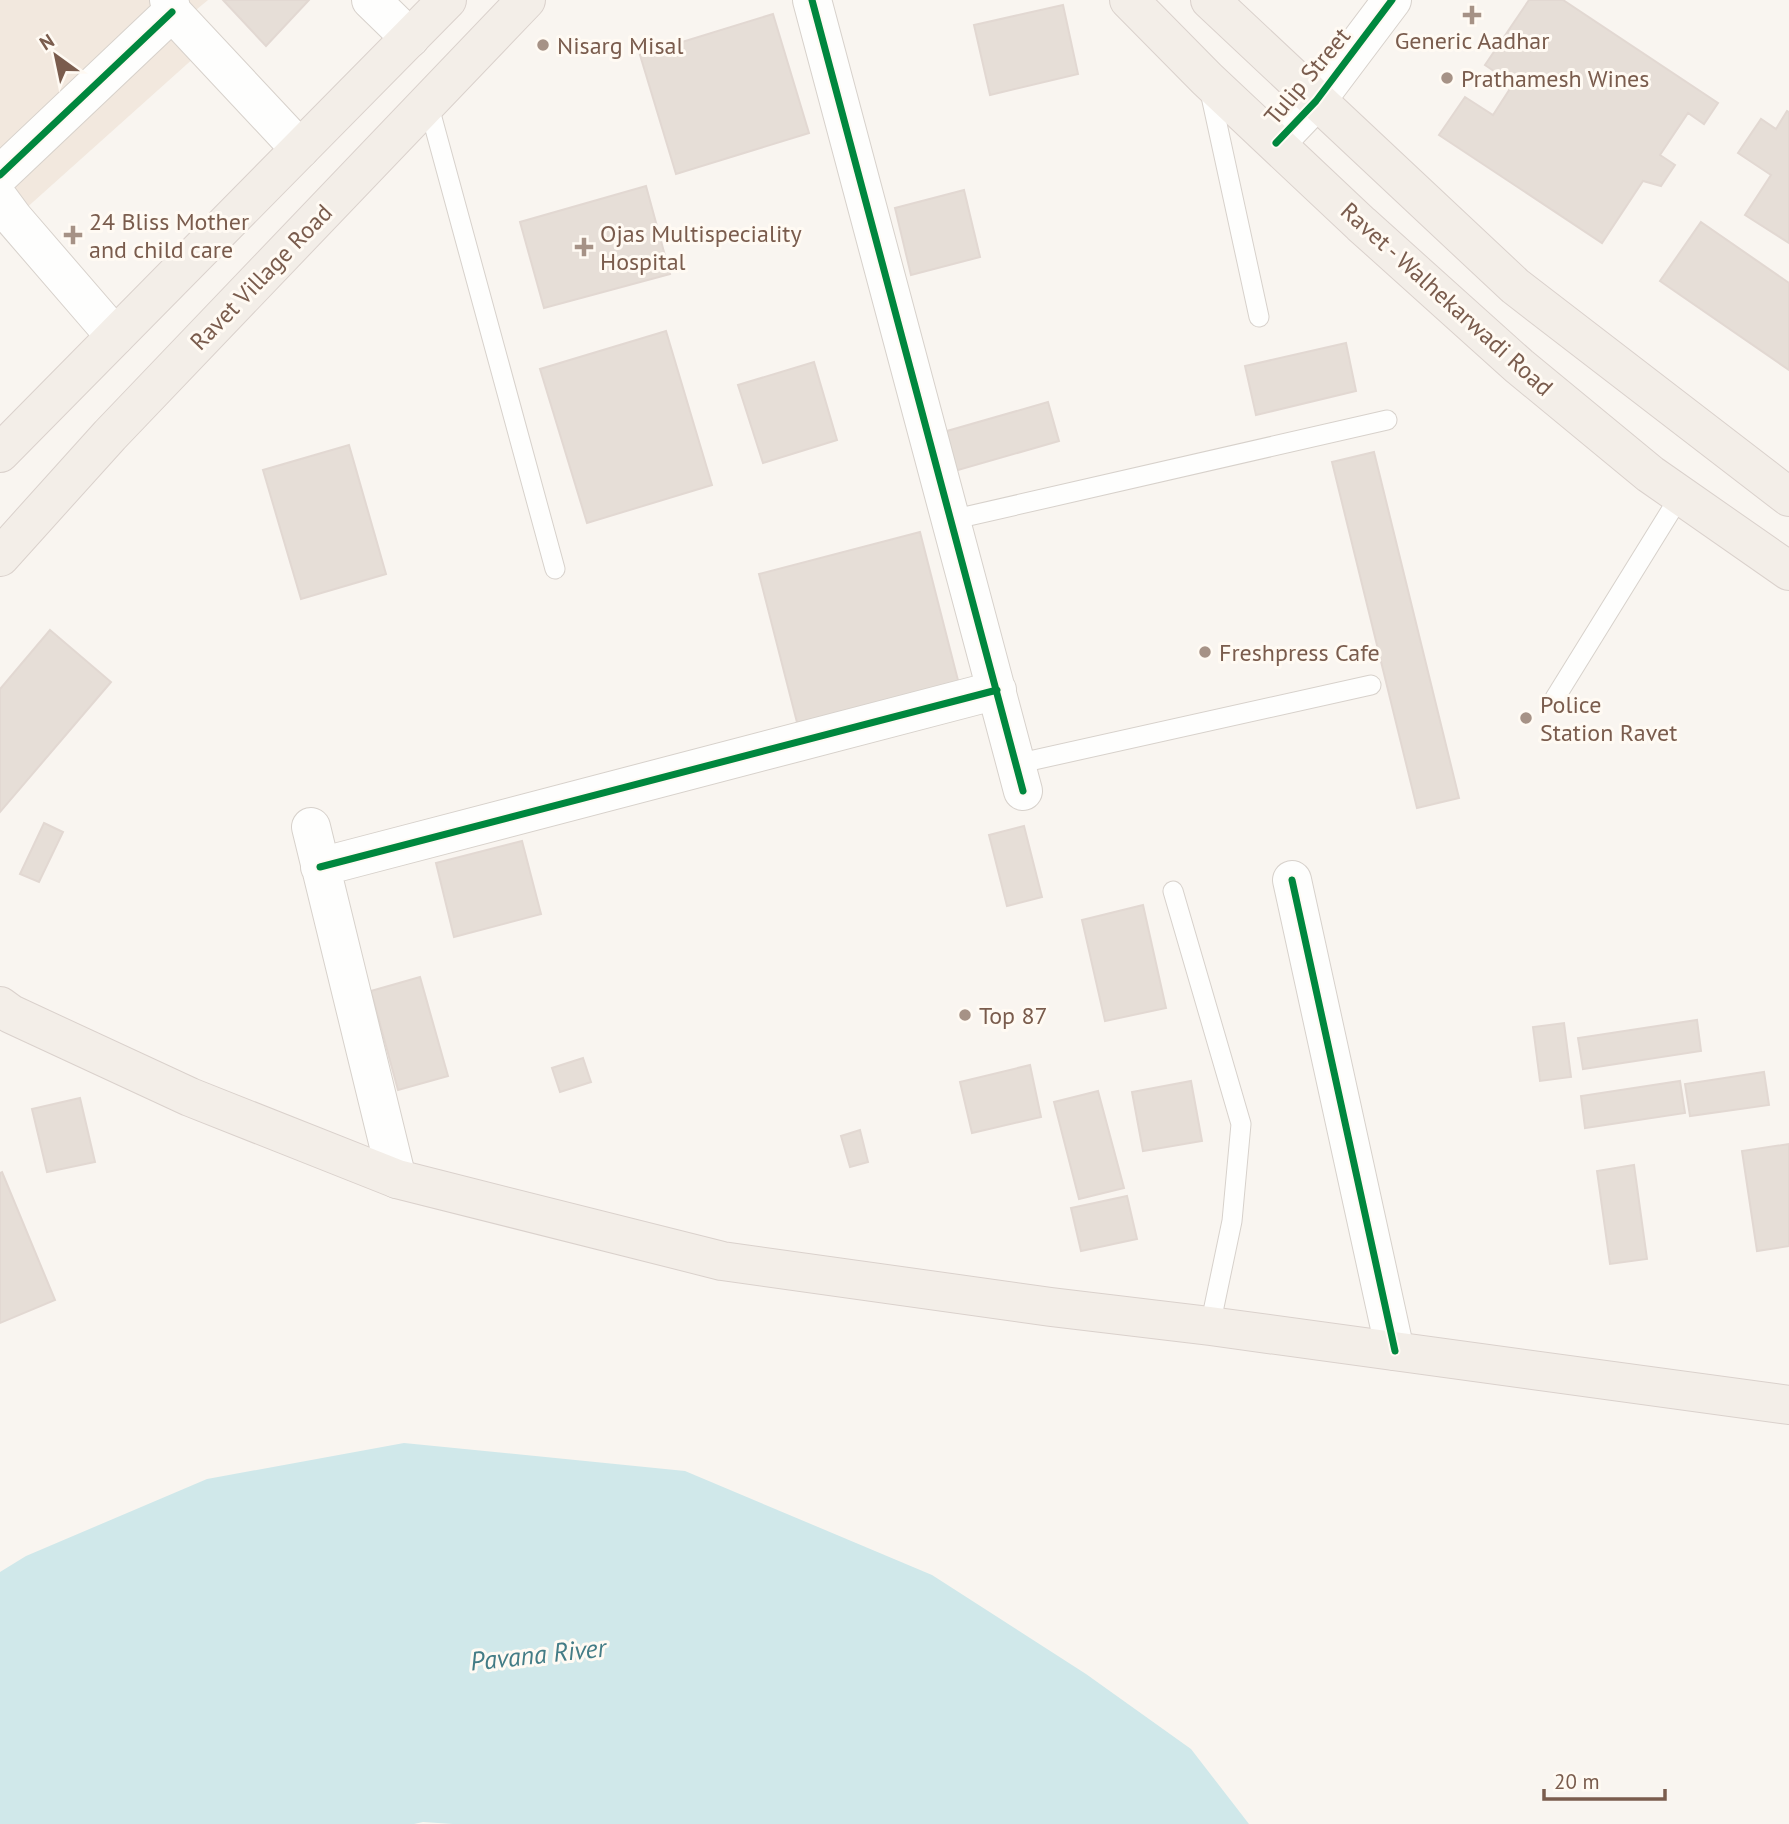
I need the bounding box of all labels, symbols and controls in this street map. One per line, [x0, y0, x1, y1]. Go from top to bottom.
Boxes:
marker: Generic Aadhar [1464, 7, 1480, 23]
north arrow [21, 21, 91, 91]
street label: Tulip Street [1257, 21, 1357, 131]
place label: Generic Aadhar [1395, 25, 1549, 56]
text: N [35, 28, 59, 55]
place label: Nisarg Misal [557, 30, 683, 61]
marker: Nisarg Misal [535, 37, 551, 53]
place label: Prathamesh Wines [1461, 63, 1649, 94]
marker: Prathamesh Wines [1439, 70, 1455, 86]
street label: Ravet - Walhekarwadi Road [1334, 195, 1560, 403]
street label: Ravet Village Road [183, 197, 339, 357]
place label: 24 Bliss Mother and child care [89, 206, 249, 265]
place label: Ojas Multispeciality Hospital [600, 218, 802, 277]
marker: 24 Bliss Mother and child care [63, 225, 83, 245]
marker: Ojas Multispeciality Hospital [574, 237, 594, 257]
place label: Freshpress Cafe [1219, 637, 1380, 668]
marker: Freshpress Cafe [1197, 644, 1213, 660]
place label: Police Station Ravet [1540, 689, 1677, 748]
marker: Police Station Ravet [1518, 710, 1534, 726]
place label: Top 87 [979, 1000, 1048, 1031]
marker: Top 87 [957, 1007, 973, 1023]
water label: Pavana River [469, 1630, 609, 1678]
scale bar [1544, 1758, 1665, 1802]
text: 20 m [1554, 1768, 1600, 1795]

